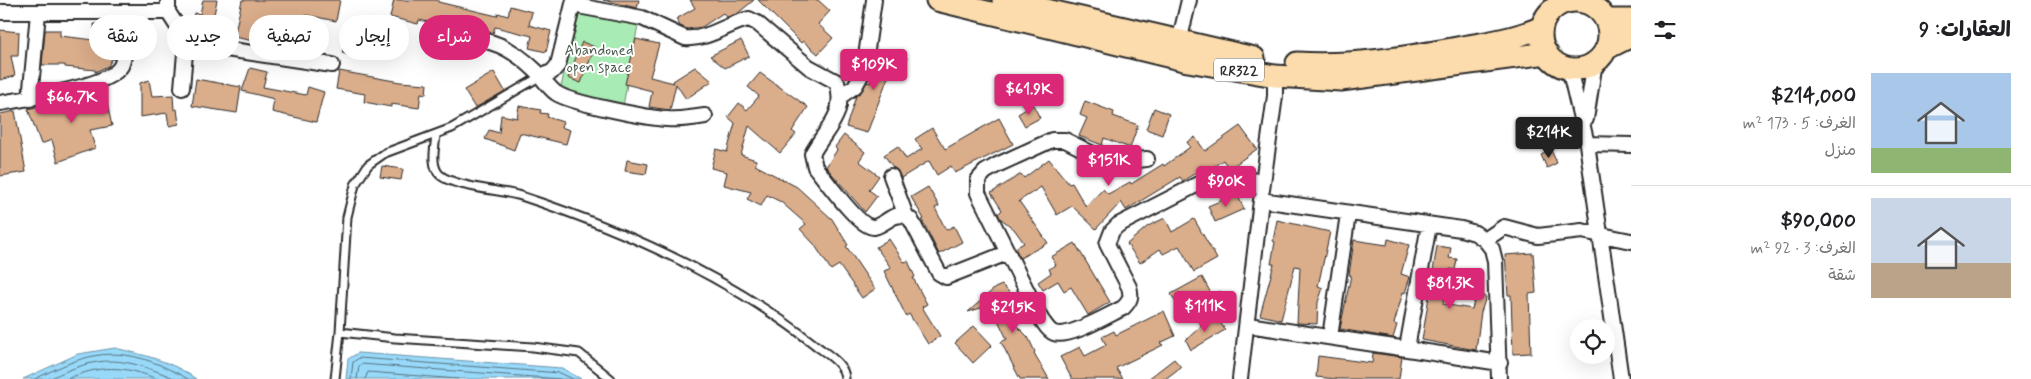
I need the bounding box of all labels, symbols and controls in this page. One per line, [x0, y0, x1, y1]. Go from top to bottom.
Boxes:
chip: شقة [89, 15, 157, 60]
chip: جديد [167, 15, 239, 60]
chip: تصفية [249, 15, 329, 60]
chip: إيجار [339, 15, 409, 60]
chip: شراء [419, 15, 490, 60]
icon: filters [1651, 16, 1679, 44]
text: العقارات: 9 [1919, 16, 2011, 44]
park label: Abandoned open space [565, 41, 633, 78]
pin: $109K [839, 48, 909, 91]
text: $109K [851, 54, 897, 75]
road number: RR322 [1214, 58, 1264, 82]
pin: $61.9K [988, 74, 1070, 116]
text: $61.9K [1006, 79, 1052, 100]
pin: $66.7K [31, 82, 113, 124]
text: $214,000 [1771, 82, 1856, 110]
text: $66.7K [47, 87, 97, 108]
icon: home [1911, 93, 1971, 153]
text: الغرف: 5 · 173 m² [1743, 113, 1856, 134]
pin: $214K [1514, 116, 1584, 159]
text: $214K [1527, 122, 1571, 143]
text: منزل [1824, 140, 1856, 161]
pin: $151K [1074, 144, 1144, 187]
text: $151K [1088, 150, 1130, 171]
pin: $90K [1196, 166, 1256, 208]
text: $90K [1207, 171, 1245, 192]
text: $90,000 [1780, 207, 1856, 235]
icon: home [1911, 218, 1971, 278]
text: الغرف: 3 · 92 m² [1750, 238, 1856, 259]
text: شقة [1828, 265, 1856, 286]
pin: $81.3K [1409, 268, 1491, 310]
text: $81.3K [1426, 273, 1474, 294]
pin: $111K [1170, 290, 1240, 333]
pin: $215K [978, 292, 1048, 334]
text: $111K [1185, 296, 1225, 317]
text: $215K [991, 297, 1035, 318]
map controls [1570, 319, 1615, 364]
button: locate [1570, 319, 1615, 364]

